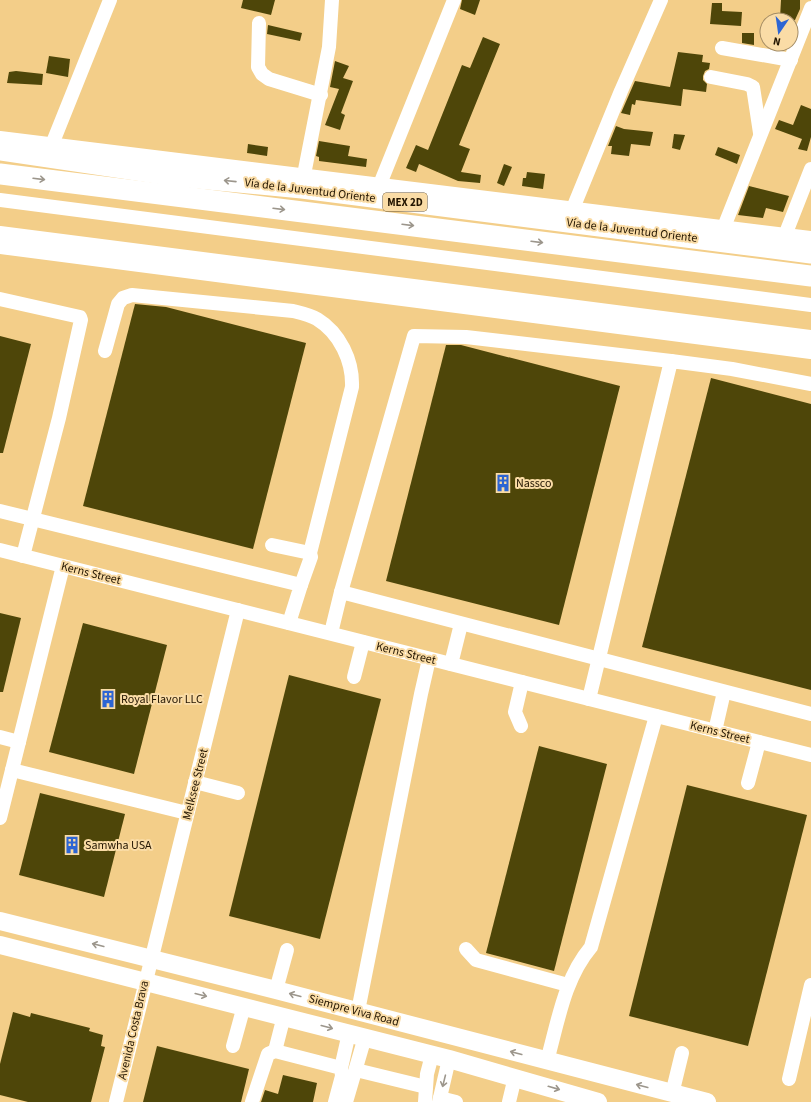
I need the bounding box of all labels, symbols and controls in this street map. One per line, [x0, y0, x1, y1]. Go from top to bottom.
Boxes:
north arrow [759, 12, 799, 52]
text: N [772, 33, 782, 49]
street label: Vía de la Juventud Oriente [244, 174, 376, 207]
one-way arrow [32, 175, 45, 183]
one-way arrow [224, 177, 237, 185]
road number: MEX 2D [383, 193, 427, 211]
one-way arrow [272, 205, 285, 213]
street label: Vía de la Juventud Oriente [566, 214, 698, 247]
one-way arrow [401, 222, 414, 229]
one-way arrow [530, 238, 543, 245]
building icon: Nassco [493, 473, 513, 493]
place label: Nassco [516, 475, 552, 492]
street label: Kerns Street [59, 558, 123, 589]
street label: Kerns Street [374, 638, 438, 669]
building icon: Royal Flavor LLC [98, 689, 118, 709]
place label: Royal Flavor LLC [121, 691, 203, 708]
street label: Kerns Street [688, 717, 752, 748]
street label: Melksee Street [178, 747, 213, 822]
building icon: Samwha USA [62, 835, 82, 855]
place label: Samwha USA [85, 837, 152, 854]
one-way arrow [92, 941, 105, 948]
street label: Avenida Costa Brava [114, 979, 153, 1081]
street label: Siempre Viva Road [307, 990, 401, 1031]
one-way arrow [289, 991, 302, 998]
one-way arrow [194, 992, 207, 1000]
one-way arrow [320, 1024, 333, 1031]
one-way arrow [510, 1049, 523, 1056]
one-way arrow [440, 1074, 447, 1087]
one-way arrow [636, 1081, 649, 1089]
one-way arrow [547, 1085, 560, 1092]

